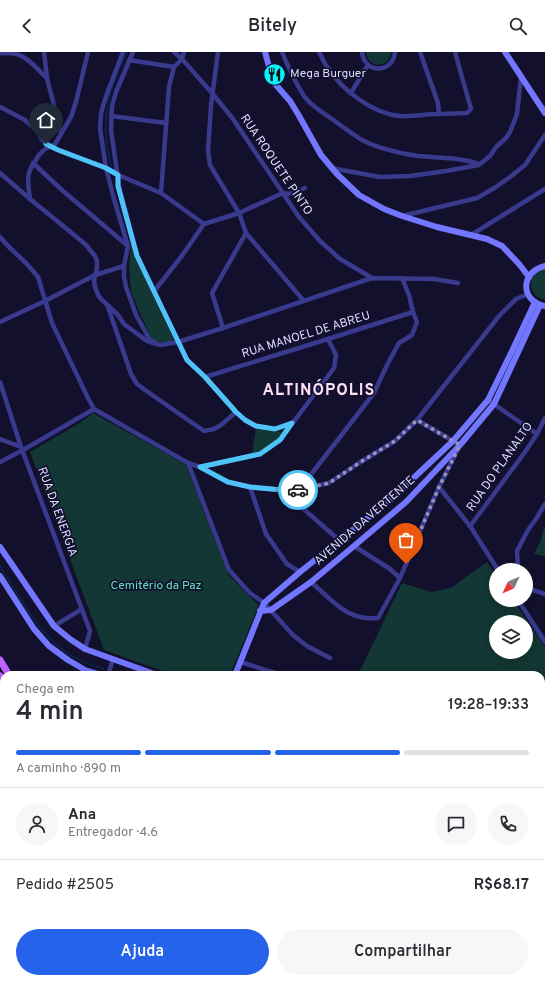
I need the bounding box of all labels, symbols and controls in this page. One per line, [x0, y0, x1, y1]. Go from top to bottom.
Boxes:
icon: back [16, 15, 38, 37]
text: Bitely [248, 15, 297, 38]
icon: search [507, 15, 529, 37]
restaurant icon: Mega Burguer [261, 61, 287, 87]
place label: Mega Burguer [290, 66, 366, 82]
pin [29, 103, 63, 144]
icon: home [35, 109, 57, 131]
street label: RUA ROQUETE PINTO [236, 111, 316, 219]
street label: RUA MANOEL DE ABREU [240, 308, 372, 362]
district label: ALTINÓPOLIS [263, 379, 375, 401]
street label: RUA DO PLANALTO [463, 419, 537, 515]
street label: RUA DA ENERGIA [33, 465, 81, 559]
courier [278, 470, 318, 510]
street label: AVENIDA DA VERTENTE [311, 473, 419, 569]
icon: car [287, 479, 309, 501]
pin [389, 523, 423, 564]
icon: bag [395, 529, 417, 551]
north arrow [489, 563, 533, 607]
map controls [489, 563, 533, 659]
park label: Cemitério da Paz [110, 578, 202, 594]
button: layers [489, 615, 533, 659]
text: Chega em [16, 682, 75, 698]
text: 4 min [16, 696, 84, 729]
text: 19:28–19:33 [448, 696, 529, 715]
text: A caminho · 890 m [16, 761, 121, 777]
button: person [16, 803, 58, 845]
button: chat [435, 803, 477, 845]
button: phone [487, 803, 529, 845]
text: Ana [68, 806, 96, 825]
text: Entregador · 4.6 [68, 825, 158, 841]
text: Pedido #2505 [16, 876, 114, 895]
text: R$68.17 [474, 876, 529, 895]
button: Ajuda [16, 929, 269, 975]
button: Compartilhar [277, 929, 529, 975]

